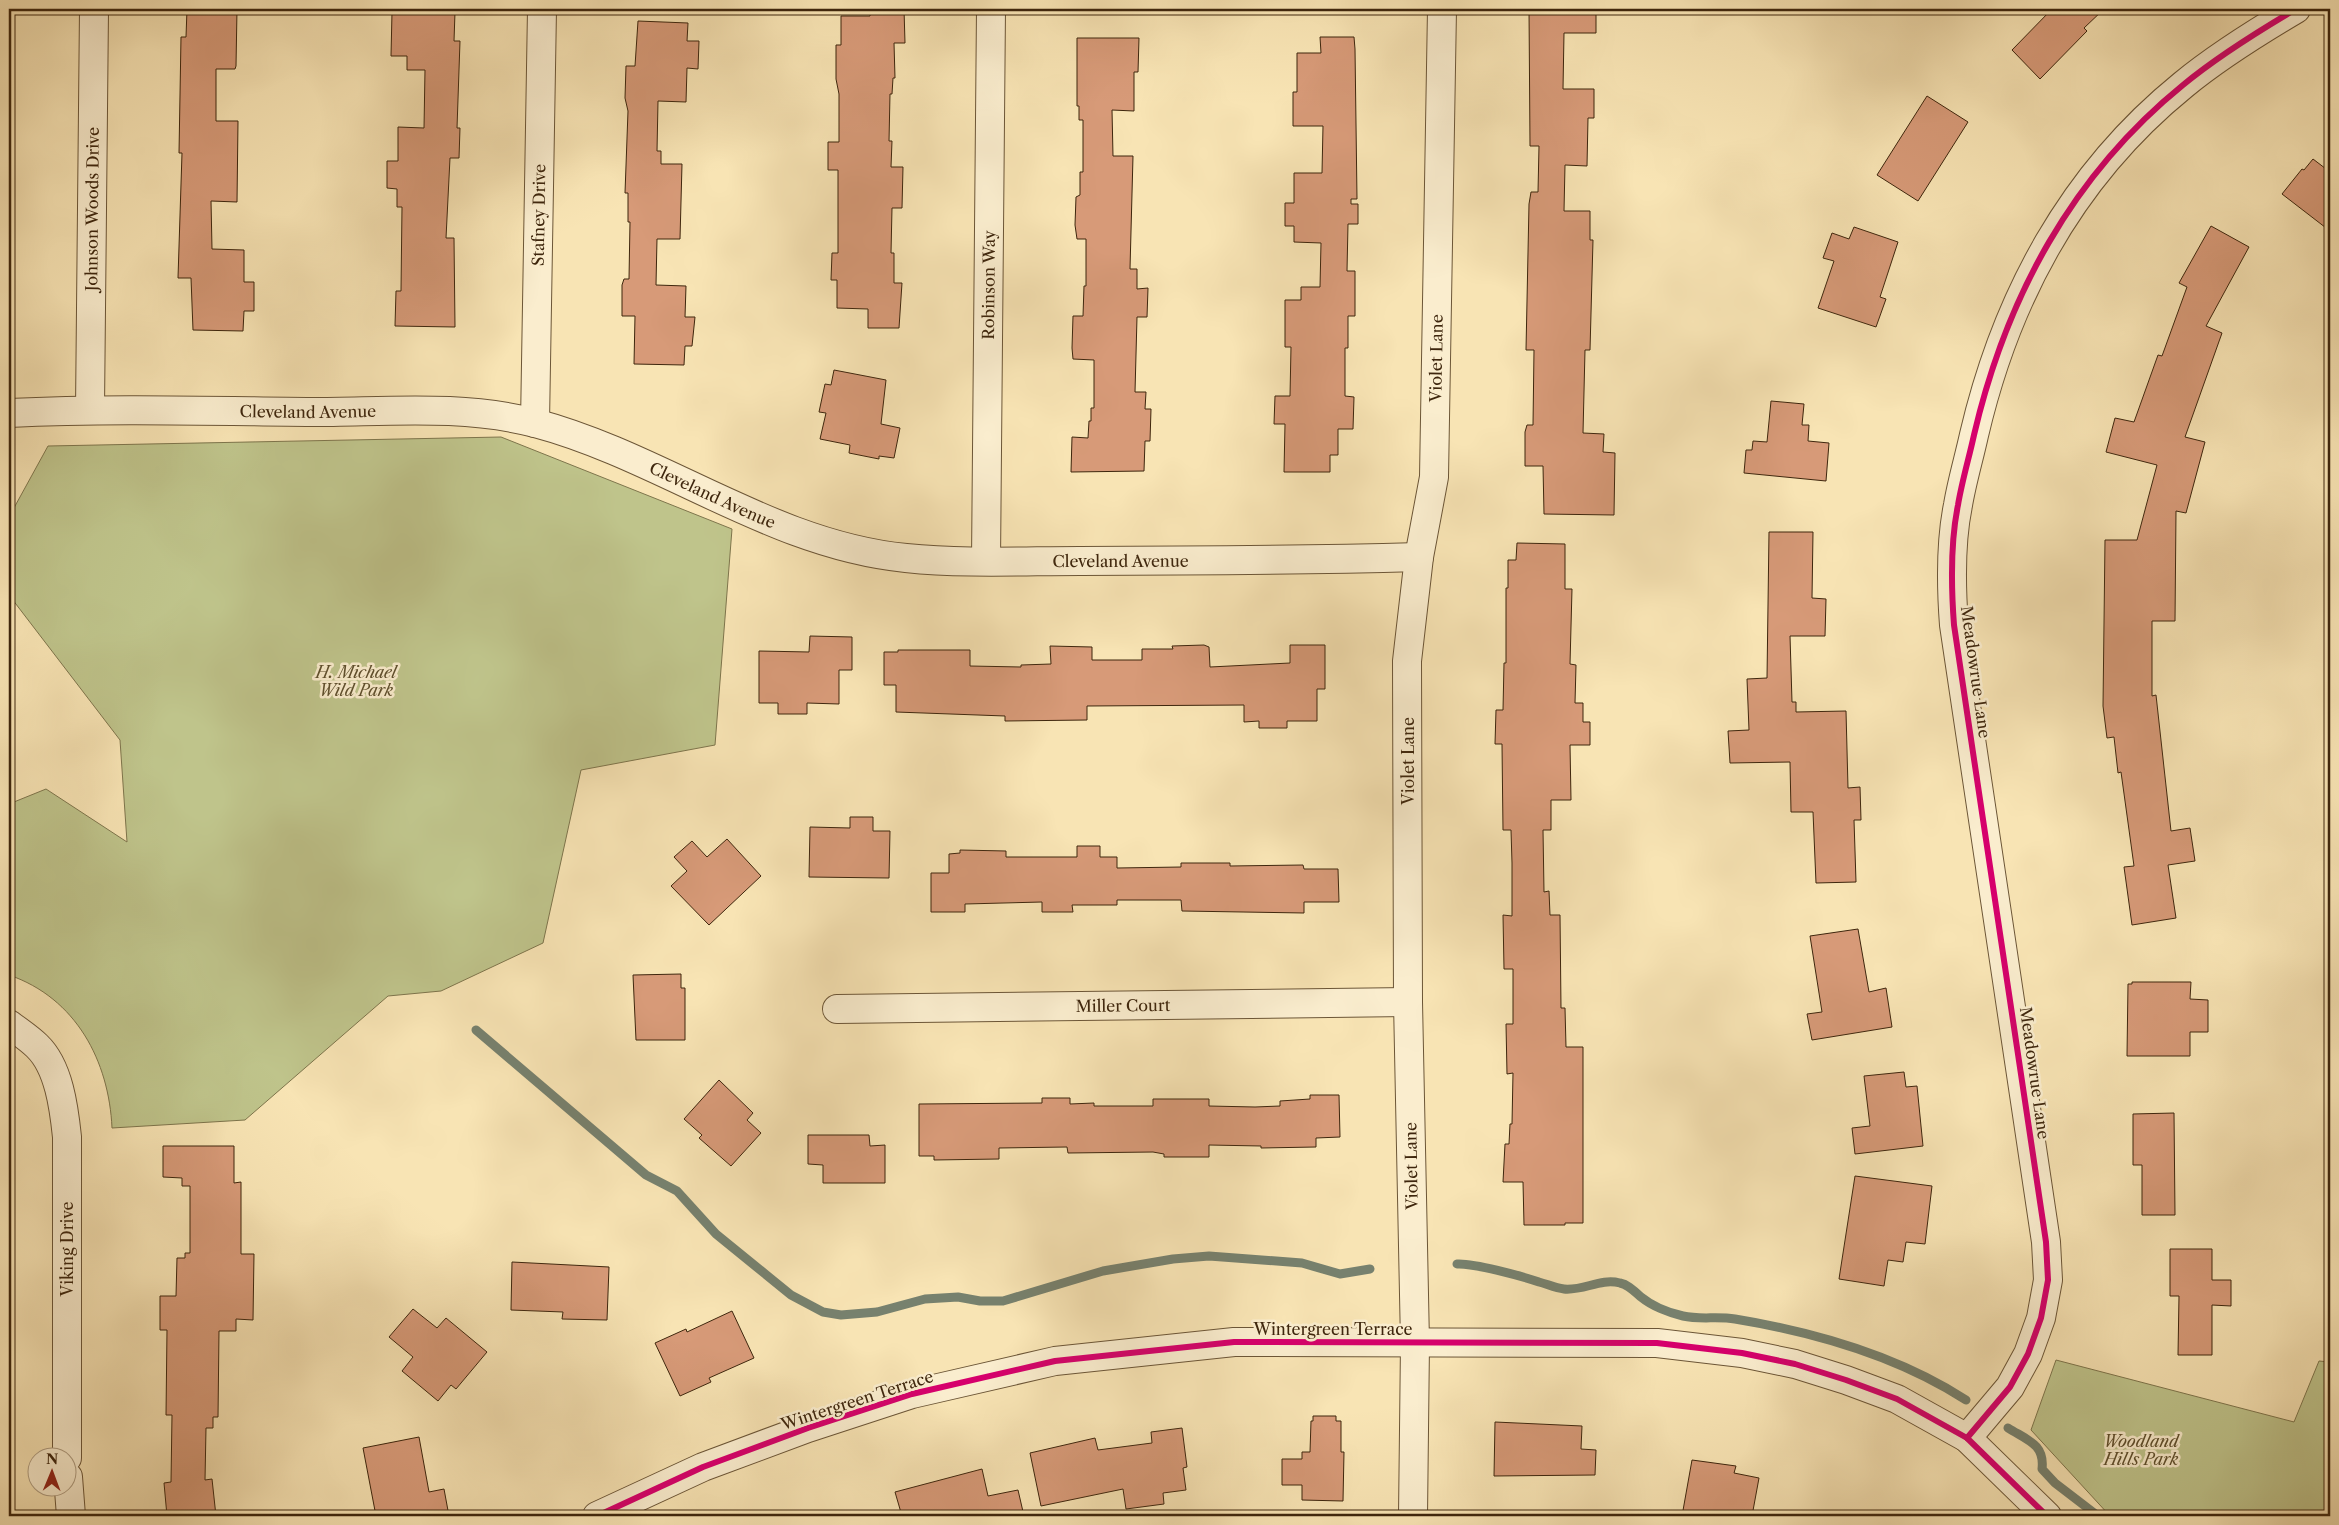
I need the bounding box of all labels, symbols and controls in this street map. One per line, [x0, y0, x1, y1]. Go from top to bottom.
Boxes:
street label: Johnson Woods Drive [81, 127, 103, 294]
street label: Stafney Drive [528, 164, 549, 266]
street label: Robinson Way [978, 229, 999, 340]
street label: Violet Lane [1425, 314, 1447, 403]
street label: Cleveland Avenue [240, 401, 376, 422]
street label: Cleveland Avenue [646, 458, 779, 532]
street label: Cleveland Avenue [1052, 551, 1189, 571]
street label: Meadowrue Lane [1957, 605, 1995, 739]
park label: H. Michael Wild Park [313, 662, 398, 700]
street label: Violet Lane [1398, 717, 1418, 806]
street label: Miller Court [1076, 995, 1171, 1016]
street label: Meadowrue Lane [2016, 1006, 2054, 1140]
street label: Violet Lane [1400, 1122, 1422, 1211]
street label: Viking Drive [57, 1202, 77, 1297]
street label: Wintergreen Terrace [1252, 1319, 1413, 1339]
street label: Wintergreen Terrace [777, 1366, 936, 1434]
park label: Woodland Hills Park [2102, 1431, 2180, 1469]
north arrow [28, 1448, 78, 1498]
text: N [46, 1450, 58, 1468]

